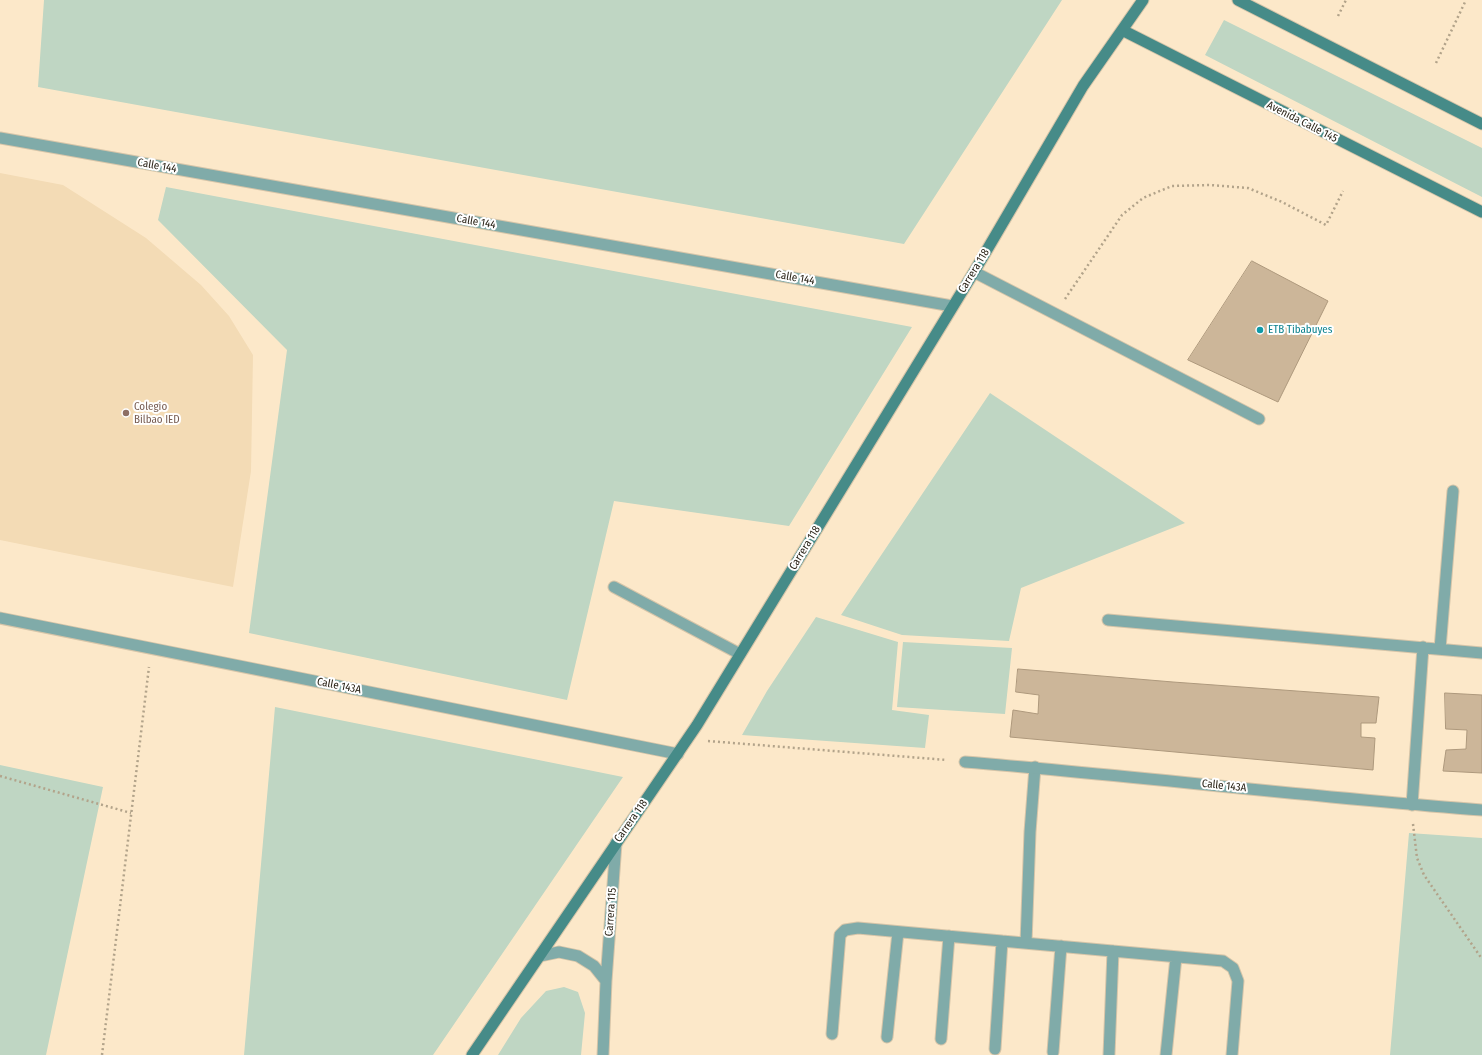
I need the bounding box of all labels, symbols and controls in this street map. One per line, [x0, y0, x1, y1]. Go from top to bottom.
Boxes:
street label: Avenida Calle 145 [1264, 99, 1340, 145]
street label: Calle 144 [136, 156, 178, 176]
street label: Calle 144 [455, 212, 497, 232]
street label: Carrera 118 [956, 247, 992, 295]
street label: Calle 144 [774, 268, 816, 288]
place label: ETB Tibabuyes [1268, 323, 1332, 337]
marker: ETB Tibabuyes [1255, 325, 1265, 335]
place label: Colegio Bilbao IED [134, 400, 180, 426]
marker: Colegio Bilbao IED [121, 408, 131, 418]
street label: Carrera 118 [787, 524, 823, 572]
street label: Calle 143A [316, 675, 362, 697]
street label: Calle 143A [1201, 777, 1247, 795]
street label: Carrera 118 [612, 797, 650, 845]
street label: Carrera 115 [603, 887, 619, 937]

